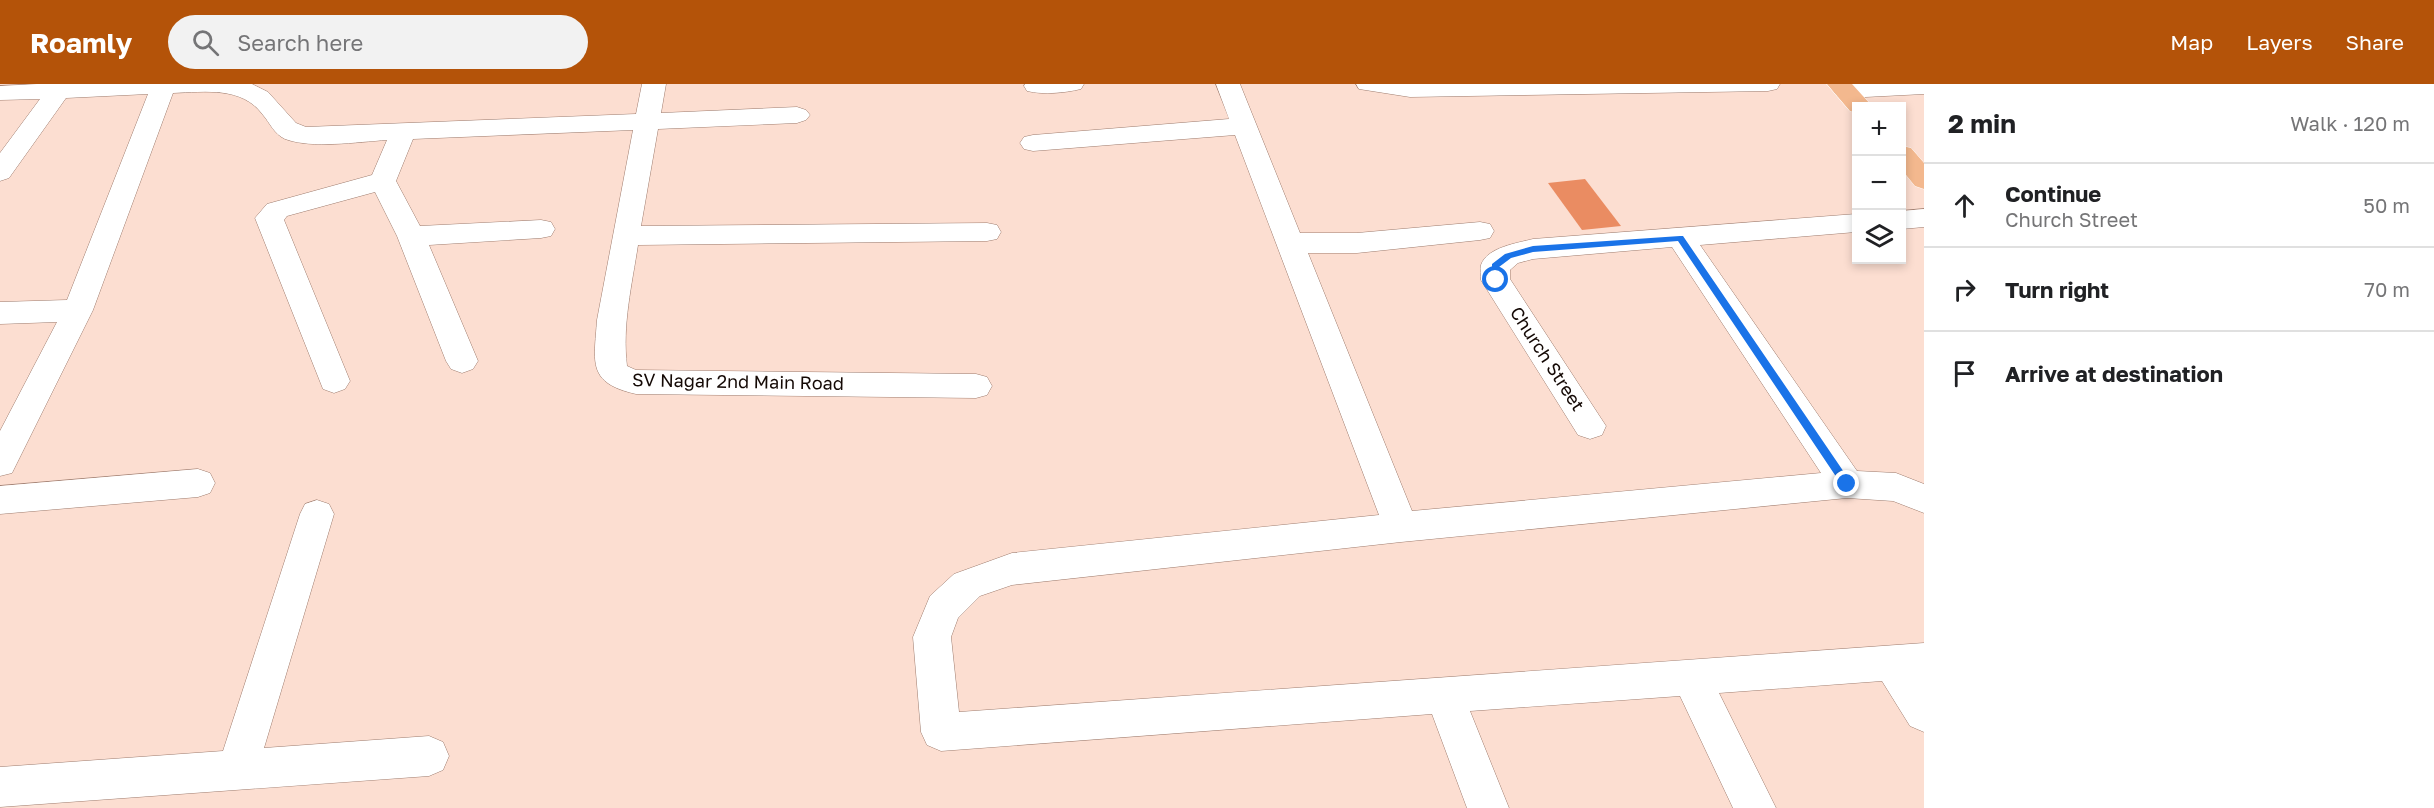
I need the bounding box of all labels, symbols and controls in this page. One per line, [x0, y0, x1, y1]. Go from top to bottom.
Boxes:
search box [168, 15, 588, 69]
text: Roamly [30, 26, 132, 59]
icon: search [189, 26, 222, 59]
text: Search here [237, 29, 363, 56]
text: Map [2170, 29, 2213, 55]
text: Layers [2246, 29, 2313, 55]
text: Share [2346, 29, 2404, 55]
map controls [1852, 102, 1906, 264]
button: + [1852, 102, 1906, 156]
text: 2 min [1948, 108, 2016, 139]
text: Walk · 120 m [2290, 111, 2410, 135]
button: − [1852, 156, 1906, 210]
text: Continue [2005, 180, 2101, 207]
icon: ahead [1948, 189, 1981, 222]
text: 50 m [2363, 193, 2410, 217]
text: Church Street [2005, 207, 2138, 231]
button: layers [1852, 210, 1906, 264]
route start [1482, 266, 1508, 292]
icon: right [1948, 273, 1981, 306]
text: Turn right [2005, 276, 2109, 303]
text: 70 m [2364, 277, 2410, 301]
street label: Church Street [1506, 302, 1590, 415]
icon: arrive [1948, 357, 1981, 390]
text: Arrive at destination [2005, 360, 2223, 387]
street label: SV Nagar 2nd Main Road [632, 368, 844, 394]
route end [1833, 470, 1859, 496]

